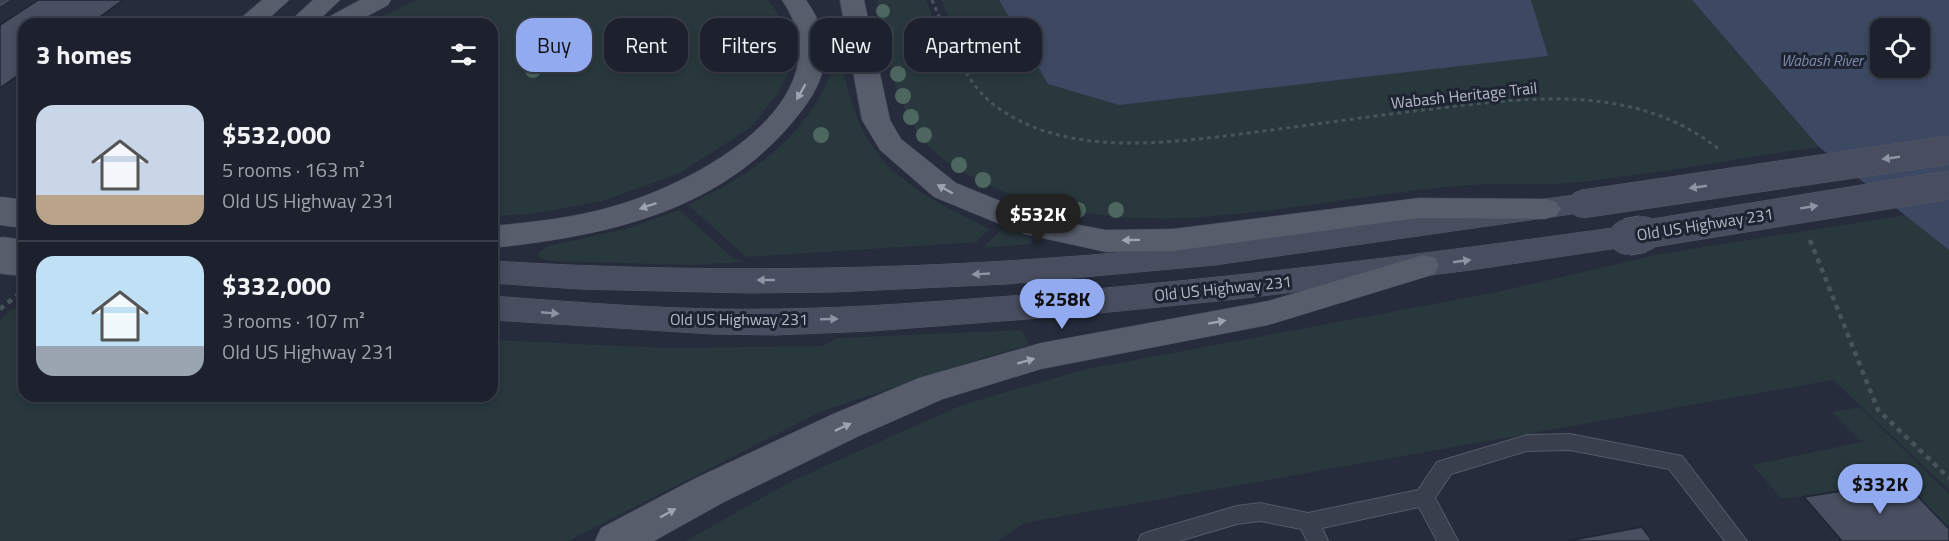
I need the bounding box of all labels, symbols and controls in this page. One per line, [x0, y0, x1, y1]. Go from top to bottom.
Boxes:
chip: Buy [516, 18, 592, 72]
chip: Rent [604, 18, 688, 72]
chip: Filters [700, 18, 798, 72]
chip: New [810, 18, 892, 72]
chip: Apartment [904, 18, 1042, 72]
map controls [1870, 18, 1930, 78]
button: locate [1870, 18, 1930, 78]
text: 3 homes [36, 35, 132, 74]
icon: filters [447, 38, 480, 71]
water label: Wabash River [1781, 49, 1865, 72]
street label: Wabash Heritage Trail [1390, 75, 1538, 115]
one-way arrow [795, 84, 806, 100]
text: $532,000 [222, 115, 331, 154]
icon: home [84, 129, 156, 201]
text: 5 rooms · 163 m² [222, 154, 365, 185]
one-way arrow [1882, 154, 1901, 163]
one-way arrow [1689, 182, 1708, 191]
one-way arrow [936, 184, 953, 194]
text: Old US Highway 231 [222, 185, 394, 216]
pin: $532K [996, 194, 1080, 245]
text: $532K [1010, 198, 1066, 229]
street label: Old US Highway 231 [1635, 201, 1775, 247]
one-way arrow [639, 202, 657, 211]
one-way arrow [1800, 202, 1819, 211]
one-way arrow [1122, 235, 1141, 245]
one-way arrow [1453, 256, 1472, 265]
text: $332,000 [222, 266, 331, 305]
one-way arrow [972, 269, 991, 279]
street label: Old US Highway 231 [1153, 269, 1293, 307]
one-way arrow [756, 275, 775, 285]
pin: $258K [1020, 279, 1104, 330]
icon: home [84, 280, 156, 352]
text: $258K [1034, 283, 1090, 314]
text: 3 rooms · 107 m² [222, 305, 365, 336]
street label: Old US Highway 231 [670, 307, 808, 331]
one-way arrow [541, 308, 560, 318]
one-way arrow [820, 314, 839, 324]
one-way arrow [1207, 317, 1226, 326]
text: Old US Highway 231 [222, 336, 394, 367]
one-way arrow [1017, 356, 1035, 365]
one-way arrow [834, 422, 851, 431]
pin: $332K [1838, 464, 1922, 515]
text: $332K [1852, 468, 1908, 499]
one-way arrow [660, 508, 677, 518]

